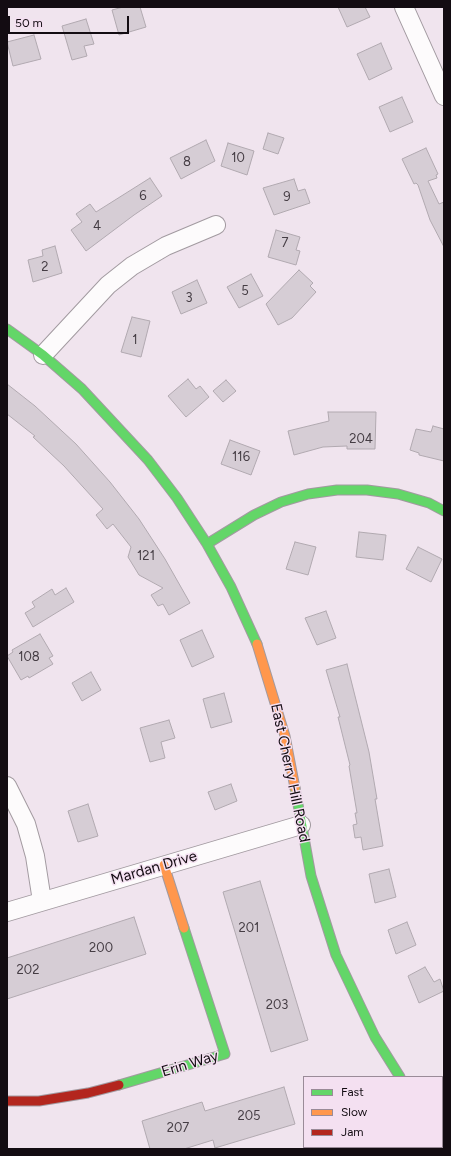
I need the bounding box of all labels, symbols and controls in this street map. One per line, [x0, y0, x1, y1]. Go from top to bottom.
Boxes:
scale bar [10, 8, 131, 34]
text: 50 m [15, 16, 43, 30]
house number: 10 [231, 150, 245, 166]
house number: 8 [183, 154, 191, 170]
house number: 6 [139, 188, 147, 204]
house number: 9 [283, 189, 291, 205]
house number: 4 [93, 218, 101, 234]
house number: 7 [282, 235, 288, 251]
house number: 2 [41, 259, 49, 275]
house number: 5 [241, 283, 249, 299]
house number: 3 [185, 290, 193, 306]
house number: 1 [132, 332, 138, 348]
house number: 204 [349, 431, 373, 447]
house number: 116 [232, 449, 250, 465]
house number: 121 [137, 548, 155, 564]
house number: 108 [18, 649, 40, 665]
street label: East Cherry Hill Road [266, 702, 314, 844]
street label: Mardan Drive [109, 847, 199, 889]
house number: 201 [239, 920, 259, 936]
house number: 200 [89, 940, 113, 956]
house number: 202 [17, 962, 39, 978]
house number: 203 [266, 997, 288, 1013]
street label: Erin Way [159, 1047, 221, 1081]
legend [303, 1076, 443, 1148]
text: Fast [341, 1085, 364, 1099]
text: Slow [341, 1105, 367, 1119]
house number: 205 [237, 1108, 261, 1124]
house number: 207 [167, 1120, 189, 1136]
text: Jam [341, 1125, 364, 1139]

